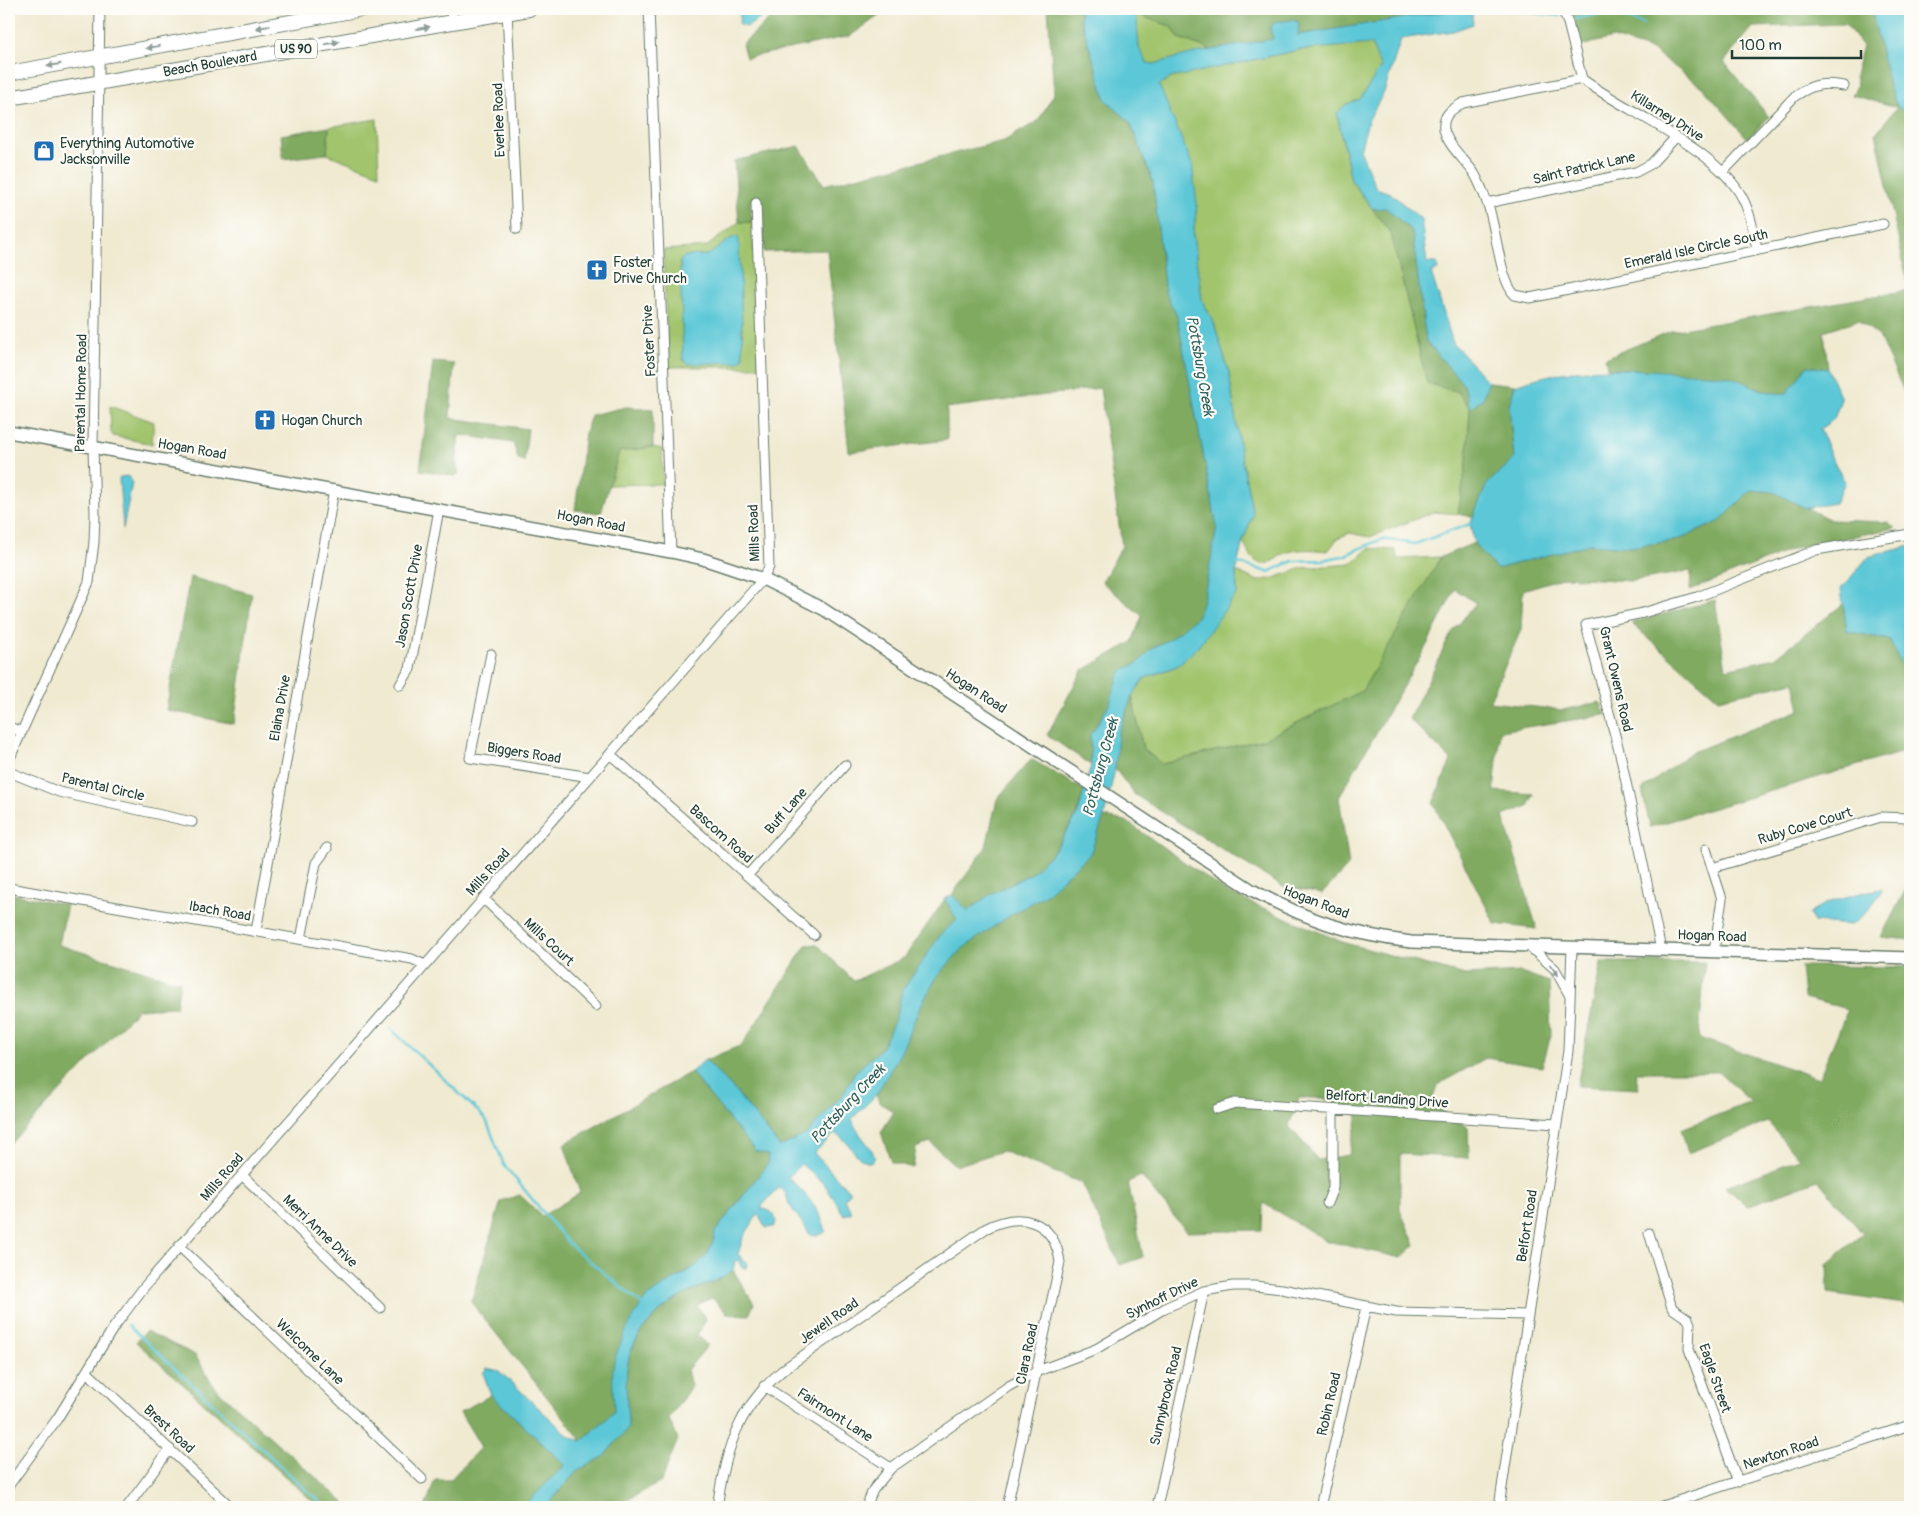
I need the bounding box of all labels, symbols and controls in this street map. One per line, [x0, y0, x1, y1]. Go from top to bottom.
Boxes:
one-way arrow [254, 23, 270, 31]
one-way arrow [415, 23, 431, 31]
scale bar [1732, 28, 1860, 60]
text: 100 m [1739, 36, 1782, 55]
one-way arrow [325, 39, 341, 47]
road number: US 90 [275, 40, 317, 59]
one-way arrow [145, 43, 161, 51]
street label: Beach Boulevard [162, 47, 258, 81]
one-way arrow [46, 61, 62, 69]
street label: Everlee Road [489, 82, 509, 158]
street label: Killarney Drive [1627, 87, 1707, 145]
place label: Everything Automotive Jacksonville [60, 135, 194, 168]
shop icon: Everything Automotive Jacksonville [32, 139, 56, 163]
street label: Saint Patrick Lane [1531, 148, 1637, 188]
street label: Emerald Isle Circle South [1623, 225, 1769, 273]
place label: Foster Drive Church [613, 254, 687, 287]
church icon: Foster Drive Church [585, 258, 609, 282]
street label: Foster Drive [639, 305, 659, 377]
water label: Pottsburg Creek [1182, 314, 1218, 419]
street label: Parental Home Road [71, 333, 91, 452]
church icon: Hogan Church [253, 408, 277, 432]
place label: Hogan Church [281, 412, 362, 429]
street label: Hogan Road [156, 435, 228, 463]
street label: Mills Road [744, 504, 763, 562]
street label: Hogan Road [555, 506, 627, 536]
street label: Jason Scott Drive [392, 543, 426, 649]
street label: Grant Owens Road [1596, 625, 1636, 734]
street label: Hogan Road [942, 665, 1010, 717]
street label: Elaina Drive [266, 674, 294, 742]
water label: Pottsburg Creek [1079, 714, 1124, 819]
street label: Biggers Road [486, 739, 562, 767]
street label: Parental Circle [60, 769, 146, 805]
street label: Buff Lane [761, 784, 811, 838]
street label: Bascom Road [686, 801, 756, 867]
street label: Ruby Cove Court [1756, 804, 1854, 848]
street label: Mills Road [462, 845, 514, 899]
street label: Hogan Road [1281, 882, 1352, 922]
street label: Ibach Road [187, 897, 253, 925]
street label: Mills Court [520, 915, 578, 970]
street label: Hogan Road [1677, 926, 1747, 946]
one-way arrow [1549, 963, 1559, 977]
water label: Pottsburg Creek [806, 1059, 891, 1148]
street label: Belfort Landing Drive [1325, 1086, 1449, 1112]
street label: Mills Road [197, 1150, 247, 1204]
street label: Belfort Road [1513, 1188, 1541, 1263]
street label: Merri Anne Drive [279, 1191, 361, 1271]
street label: Synhoff Drive [1123, 1273, 1201, 1323]
street label: Jewell Road [796, 1294, 862, 1348]
street label: Welcome Lane [273, 1315, 347, 1389]
street label: Clara Road [1012, 1322, 1042, 1386]
street label: Eagle Street [1695, 1341, 1735, 1415]
street label: Sunnybrook Road [1146, 1345, 1186, 1447]
street label: Robin Road [1313, 1370, 1345, 1437]
street label: Fairmont Lane [794, 1384, 876, 1446]
street label: Brest Road [140, 1401, 198, 1457]
street label: Newton Road [1741, 1433, 1821, 1473]

